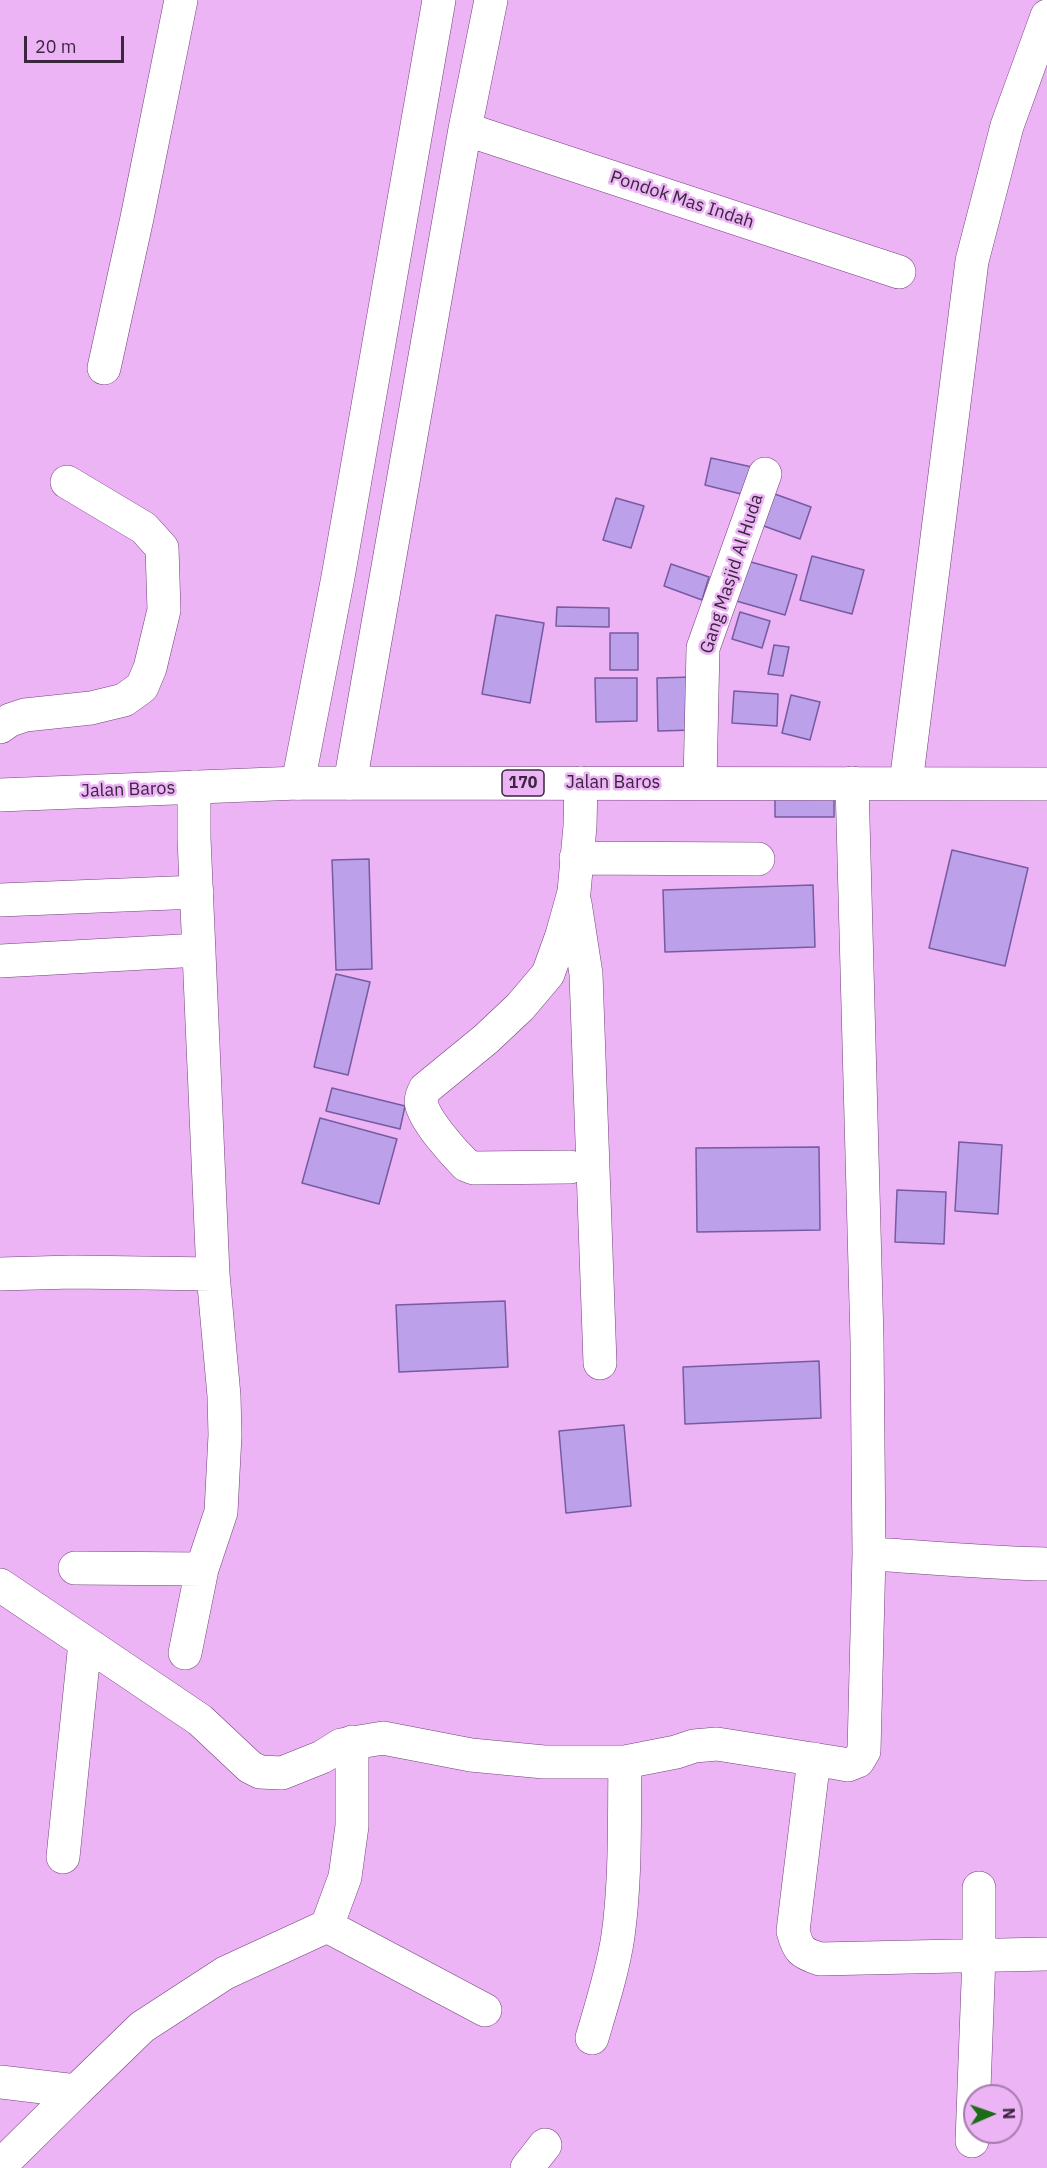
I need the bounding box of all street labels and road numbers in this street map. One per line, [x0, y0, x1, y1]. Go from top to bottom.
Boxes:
street label: Pondok Mas Indah [607, 167, 757, 233]
street label: Gang Masjid Al Huda [696, 492, 768, 656]
road number: 170 [502, 770, 544, 796]
street label: Jalan Baros [566, 772, 660, 794]
street label: Jalan Baros [80, 778, 176, 802]

